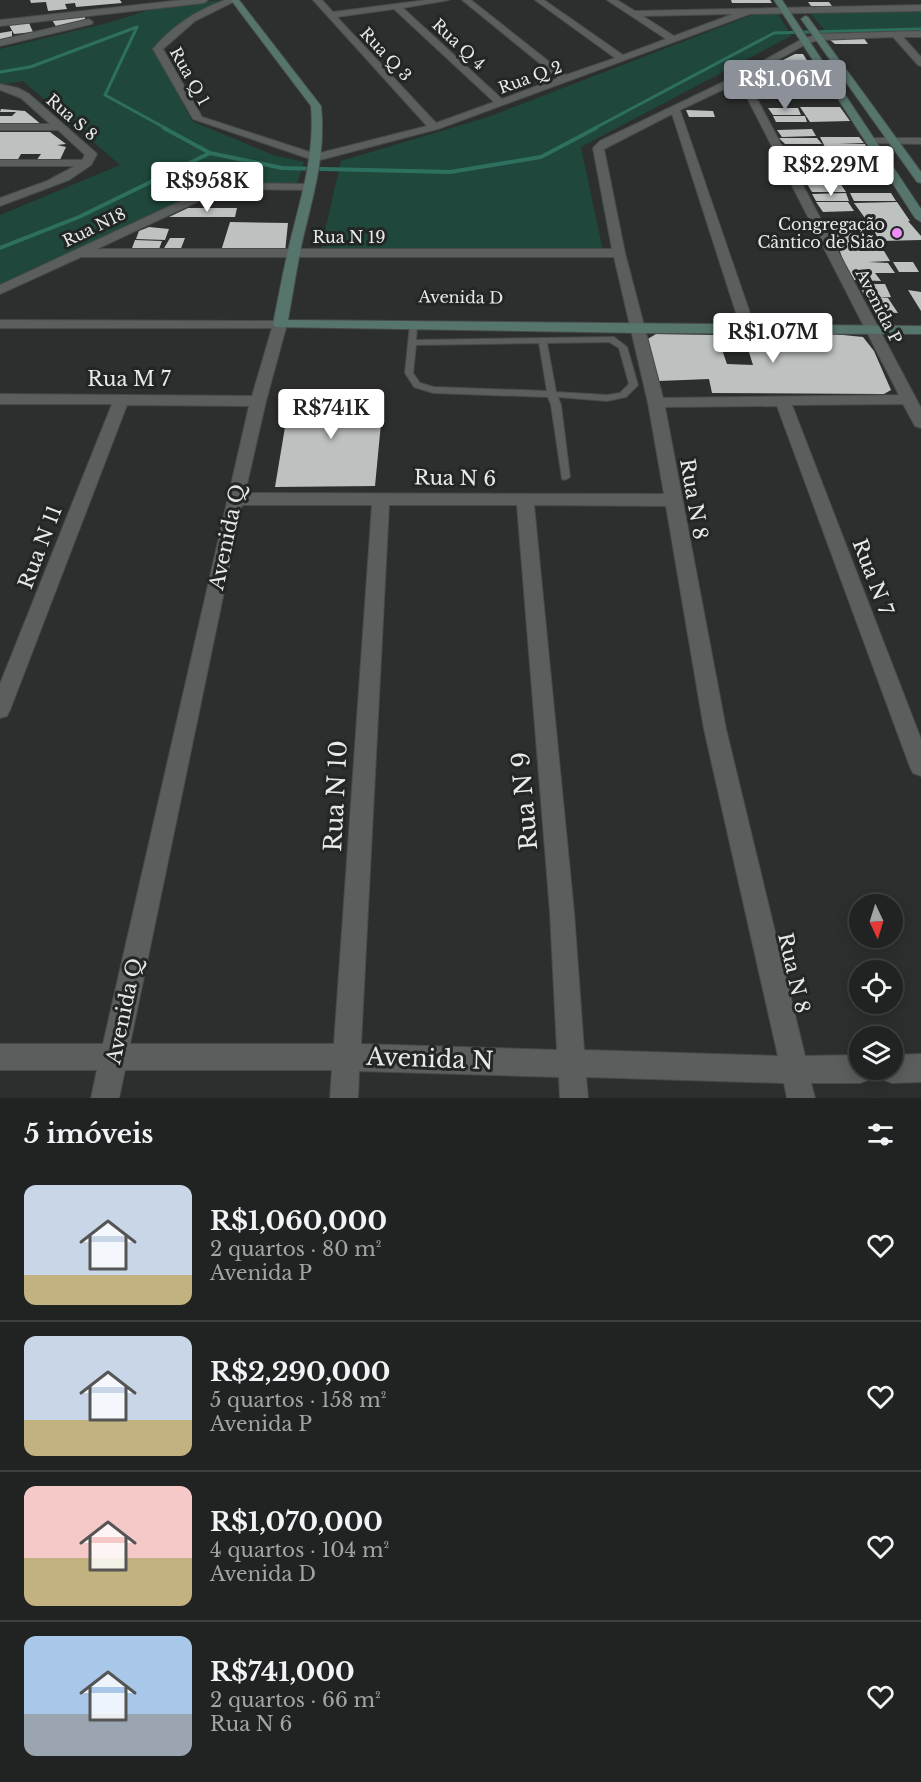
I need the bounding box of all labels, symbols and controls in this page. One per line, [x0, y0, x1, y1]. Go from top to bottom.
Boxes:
street label: Rua Q 4 [428, 14, 490, 74]
street label: Rua Q 3 [356, 23, 416, 85]
street label: Rua Q 1 [166, 43, 214, 109]
street label: Rua Q 2 [495, 56, 565, 98]
pin: R$1.06M [730, 60, 840, 111]
text: R$1.06M [738, 67, 832, 91]
street label: Rua S 8 [42, 89, 102, 145]
pin: R$2.29M [776, 146, 886, 197]
text: R$2.29M [783, 153, 879, 177]
pin: R$958K [158, 162, 256, 213]
text: R$958K [165, 169, 249, 193]
street label: Rua N18 [59, 203, 129, 251]
place label: Congregação Cântico de Sião [757, 214, 885, 252]
marker: Congregação Cântico de Sião [890, 226, 904, 240]
street label: Rua N 19 [312, 227, 386, 247]
street label: Avenida P [851, 264, 906, 347]
street label: Avenida D [417, 286, 504, 308]
pin: R$1.07M [718, 313, 828, 364]
text: R$1.07M [727, 320, 819, 344]
street label: Rua M 7 [87, 367, 172, 391]
pin: R$741K [282, 389, 380, 440]
text: R$741K [292, 396, 370, 420]
street label: Rua N 8 [675, 457, 713, 541]
street label: Rua N 6 [414, 465, 496, 491]
street label: Avenida Q [204, 482, 250, 593]
street label: Rua N 11 [13, 502, 67, 592]
street label: Rua N 7 [848, 536, 899, 619]
street label: Rua N 10 [318, 740, 353, 852]
street label: Rua N 9 [506, 751, 543, 852]
north arrow [849, 894, 903, 948]
map controls [849, 894, 903, 1080]
street label: Rua N 8 [773, 931, 815, 1015]
street label: Avenida Q [101, 956, 147, 1067]
button: locate [849, 960, 903, 1014]
button: layers [849, 1026, 903, 1080]
street label: Avenida N [365, 1042, 494, 1075]
text: 5 imóveis [24, 1118, 153, 1150]
icon: filters [864, 1118, 897, 1151]
text: R$1,060,000 [210, 1205, 387, 1237]
icon: home [72, 1209, 144, 1281]
icon: heart [864, 1229, 897, 1262]
text: 2 quartos · 80 m² [210, 1237, 381, 1261]
text: Avenida P [210, 1261, 312, 1285]
text: R$2,290,000 [210, 1356, 390, 1388]
icon: home [72, 1360, 144, 1432]
icon: heart [864, 1380, 897, 1413]
text: 5 quartos · 158 m² [210, 1388, 386, 1412]
text: Avenida P [210, 1412, 312, 1436]
text: R$1,070,000 [210, 1506, 383, 1538]
icon: home [72, 1510, 144, 1582]
icon: heart [864, 1530, 897, 1563]
text: 4 quartos · 104 m² [210, 1538, 389, 1562]
text: Avenida D [210, 1562, 316, 1586]
text: R$741,000 [210, 1656, 355, 1688]
icon: home [72, 1660, 144, 1732]
icon: heart [864, 1680, 897, 1713]
text: 2 quartos · 66 m² [210, 1688, 381, 1712]
text: Rua N 6 [210, 1712, 292, 1736]

